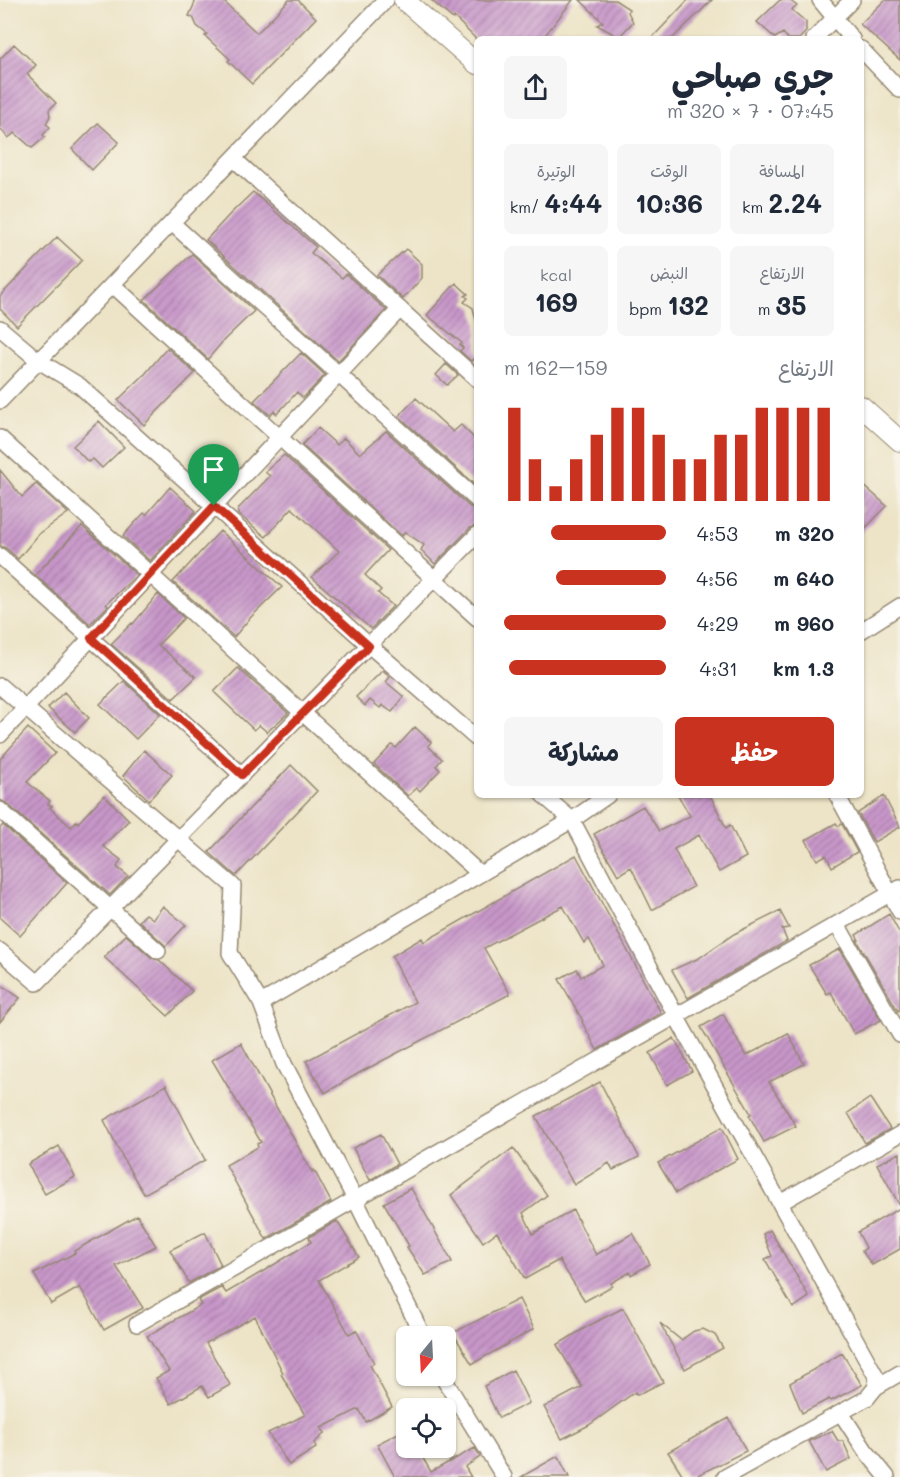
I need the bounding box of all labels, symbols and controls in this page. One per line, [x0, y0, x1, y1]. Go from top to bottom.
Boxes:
text: جري صباحي [671, 53, 834, 96]
button: share [504, 56, 567, 119]
text: 07:45 · 7 × 320 m [667, 97, 834, 123]
text: الوتيرة [537, 160, 575, 181]
text: الوقت [650, 160, 688, 181]
text: المسافة [759, 160, 805, 181]
text: 4:44 [545, 186, 602, 220]
text: 10:36 [635, 186, 703, 220]
text: 2.24 [768, 186, 822, 220]
text: /km [510, 196, 545, 217]
text: km [742, 196, 768, 217]
text: النبض [650, 262, 688, 283]
text: الارتفاع [760, 262, 804, 283]
text: kcal [540, 264, 572, 285]
text: 169 [535, 285, 577, 319]
text: 132 [667, 288, 709, 322]
text: 35 [776, 288, 806, 322]
text: bpm [629, 298, 667, 319]
text: m [758, 298, 776, 319]
text: 159–162 m [504, 354, 607, 380]
text: الارتفاع [778, 355, 834, 381]
pin [188, 444, 239, 506]
icon: arrive [197, 453, 230, 486]
text: 4:53 [697, 520, 738, 546]
text: 320 m [775, 520, 834, 546]
text: 4:56 [696, 565, 738, 591]
text: 640 m [773, 565, 834, 591]
text: 4:29 [697, 610, 738, 636]
text: 960 m [774, 610, 834, 636]
text: 4:31 [699, 655, 738, 681]
text: 1.3 km [773, 655, 834, 681]
button: مشاركة [504, 717, 663, 786]
button: حفظ [675, 717, 834, 786]
north arrow [396, 1326, 456, 1386]
map controls [396, 1326, 456, 1458]
button: locate [396, 1398, 456, 1458]

